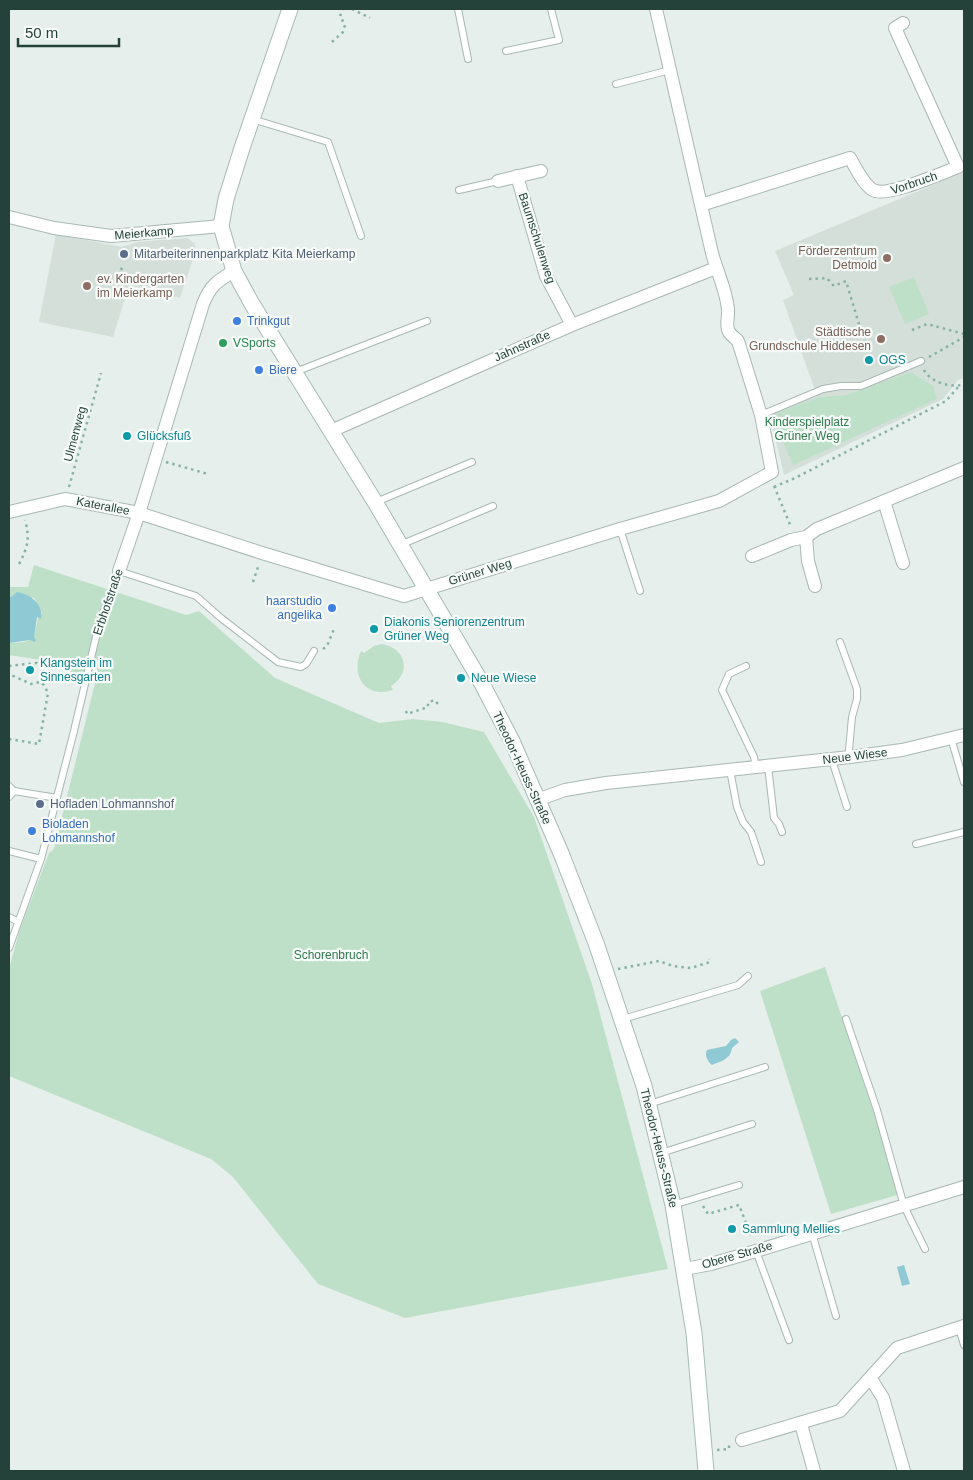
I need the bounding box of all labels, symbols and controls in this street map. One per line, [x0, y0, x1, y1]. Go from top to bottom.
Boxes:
scale bar [18, 15, 119, 47]
text: 50 m [25, 24, 58, 41]
street label: Vorbruch [889, 169, 939, 197]
street label: Baumschulenweg [516, 191, 558, 285]
street label: Meierkamp [114, 223, 174, 243]
place label: Förderzentrum Detmold [798, 244, 877, 272]
place label: Mitarbeiterinnenparkplatz Kita Meierkamp [134, 247, 356, 261]
marker: Mitarbeiterinnenparkplatz Kita Meierkamp [118, 248, 130, 260]
marker: Förderzentrum Detmold [881, 252, 893, 264]
place label: ev. Kindergarten im Meierkamp [97, 272, 184, 300]
marker: ev. Kindergarten im Meierkamp [81, 280, 93, 292]
place label: Trinkgut [247, 314, 291, 328]
marker: Trinkgut [231, 315, 243, 327]
place label: Städtische Grundschule Hiddesen [749, 325, 871, 353]
street label: Jahnstraße [492, 327, 553, 365]
marker: Städtische Grundschule Hiddesen [875, 333, 887, 345]
place label: VSports [233, 336, 276, 350]
marker: VSports [217, 337, 229, 349]
place label: OGS [879, 353, 906, 367]
marker: OGS [863, 354, 875, 366]
place label: Biere [269, 363, 297, 377]
marker: Biere [253, 364, 265, 376]
street label: Ulmenweg [61, 405, 89, 463]
park label: Kinderspielplatz Grüner Weg [765, 415, 849, 443]
place label: Glücksfuß [137, 429, 191, 443]
marker: Glücksfuß [121, 430, 133, 442]
street label: Katerallee [75, 494, 131, 518]
street label: Grüner Weg [447, 556, 513, 588]
street label: Erbhofstraße [90, 567, 126, 637]
place label: haarstudio angelika [266, 594, 322, 622]
marker: haarstudio angelika [326, 602, 338, 614]
place label: Diakonis Seniorenzentrum Grüner Weg [384, 615, 525, 643]
marker: Diakonis Seniorenzentrum Grüner Weg [368, 623, 380, 635]
place label: Klangstein im Sinnesgarten [40, 656, 112, 684]
marker: Klangstein im Sinnesgarten [24, 664, 36, 676]
place label: Neue Wiese [471, 671, 537, 685]
marker: Neue Wiese [455, 672, 467, 684]
street label: Theodor-Heuss-Straße [490, 709, 554, 827]
street label: Neue Wiese [822, 745, 889, 767]
place label: Hofladen Lohmannshof [50, 797, 175, 811]
marker: Hofladen Lohmannshof [34, 798, 46, 810]
place label: Bioladen Lohmannshof [42, 817, 115, 845]
marker: Bioladen Lohmannshof [26, 825, 38, 837]
park label: Schorenbruch [294, 948, 368, 962]
street label: Theodor-Heuss-Straße [637, 1087, 681, 1210]
place label: Sammlung Mellies [742, 1222, 840, 1236]
marker: Sammlung Mellies [726, 1223, 738, 1235]
street label: Obere Straße [700, 1238, 774, 1272]

